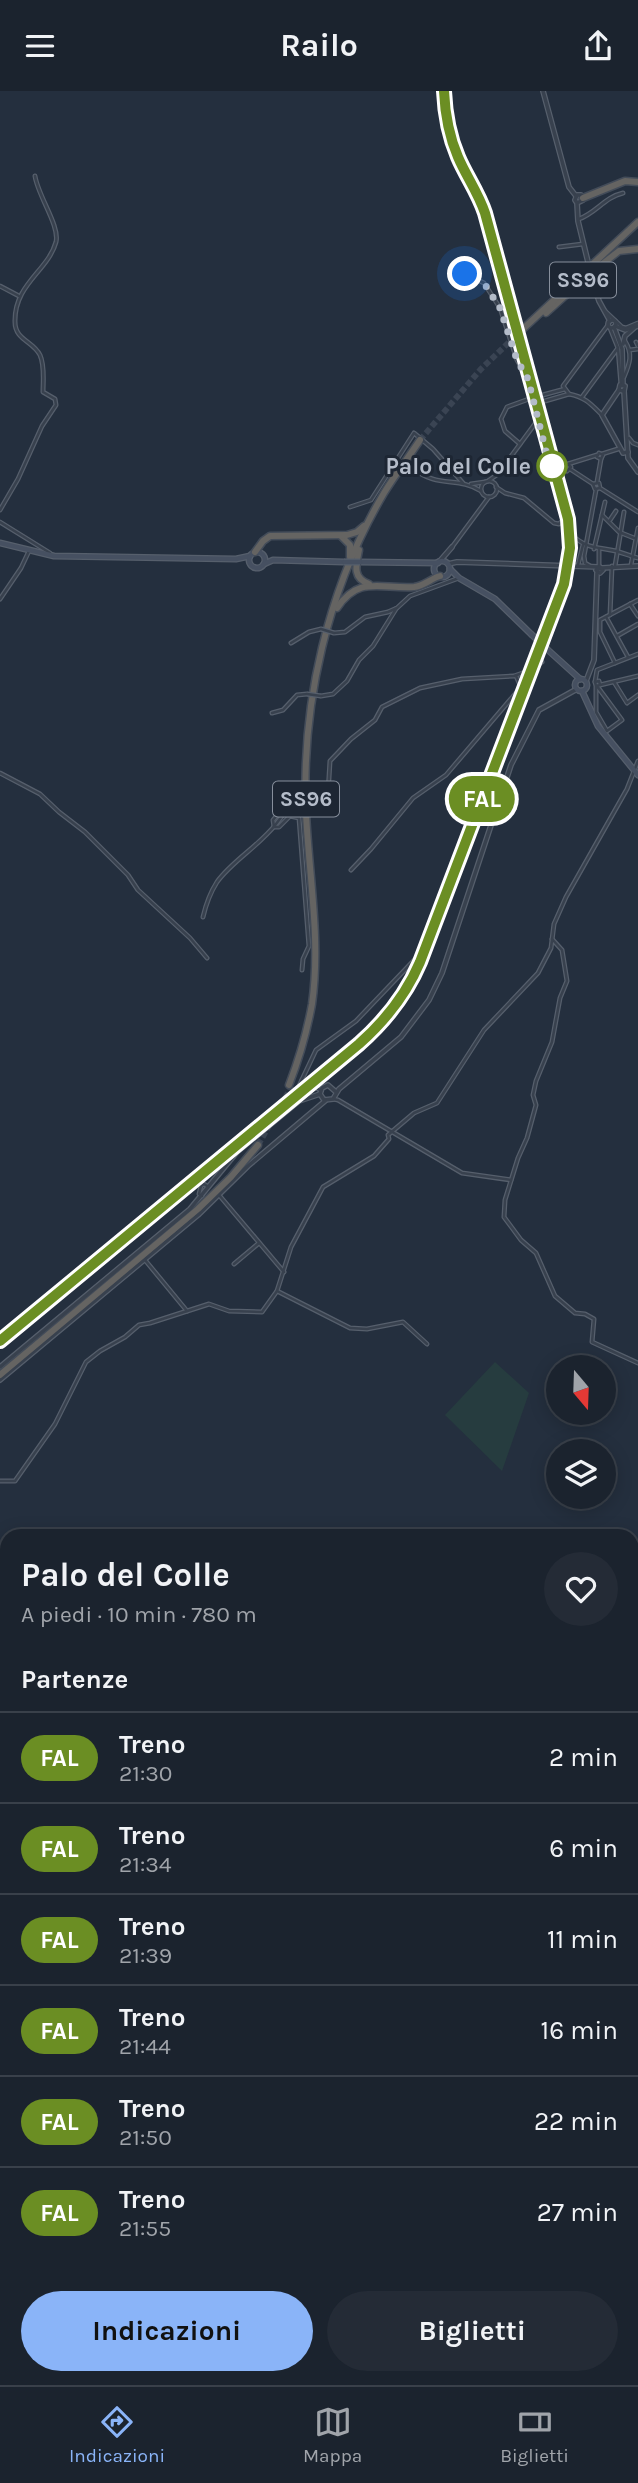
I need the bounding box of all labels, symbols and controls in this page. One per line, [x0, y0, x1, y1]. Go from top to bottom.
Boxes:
icon: menu [21, 27, 59, 65]
text: Railo [280, 27, 358, 64]
icon: share [579, 27, 617, 65]
your location [447, 256, 482, 291]
road number: SS96 [550, 263, 616, 297]
marker: Palo del Colle [537, 451, 567, 481]
place label: Palo del Colle [385, 453, 531, 480]
line badge: FAL [442, 776, 522, 822]
road number: SS96 [273, 781, 339, 817]
text: FAL [463, 785, 501, 813]
north arrow [546, 1355, 616, 1425]
map controls [546, 1355, 616, 1509]
button: layers [546, 1439, 616, 1509]
button: heart [544, 1552, 618, 1626]
text: Palo del Colle [21, 1556, 230, 1594]
text: A piedi · 10 min · 780 m [21, 1601, 257, 1628]
text: Partenze [21, 1664, 128, 1695]
text: Treno [119, 1729, 186, 1760]
text: 2 min [549, 1742, 618, 1773]
text: FAL [40, 1744, 79, 1772]
text: 21:30 [119, 1760, 172, 1787]
text: Treno [119, 1820, 186, 1851]
text: 6 min [549, 1833, 618, 1864]
text: FAL [40, 1835, 79, 1863]
text: 21:34 [119, 1851, 172, 1878]
text: Treno [119, 1911, 186, 1942]
text: 11 min [547, 1924, 618, 1955]
text: FAL [40, 1926, 79, 1954]
text: 21:39 [119, 1942, 172, 1969]
text: Treno [119, 2002, 186, 2033]
text: 16 min [541, 2015, 618, 2046]
text: FAL [40, 2017, 79, 2045]
text: 21:44 [119, 2033, 171, 2060]
text: Treno [119, 2093, 186, 2124]
text: 22 min [534, 2106, 618, 2137]
text: FAL [40, 2108, 79, 2136]
text: 21:50 [119, 2124, 172, 2151]
text: Treno [119, 2184, 186, 2215]
text: 27 min [537, 2197, 618, 2228]
text: FAL [40, 2199, 79, 2227]
text: 21:55 [119, 2215, 171, 2242]
button: Indicazioni [21, 2291, 313, 2371]
button: Biglietti [327, 2291, 618, 2371]
tab: Indicazioni [69, 2403, 165, 2467]
tab: Mappa [303, 2403, 362, 2467]
tab: Biglietti [500, 2403, 569, 2467]

